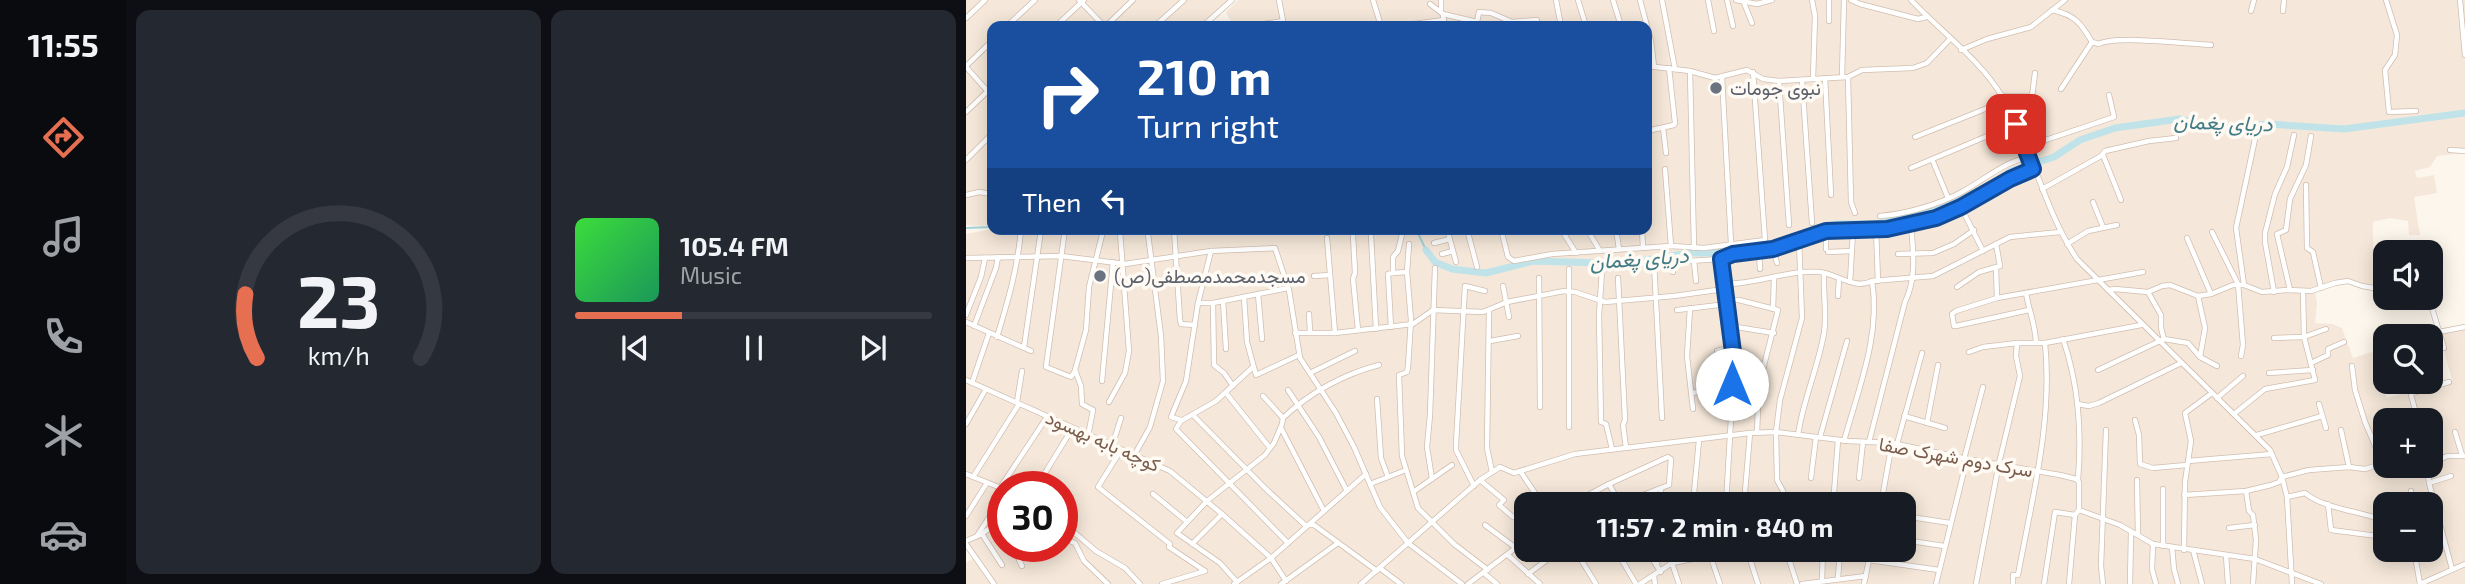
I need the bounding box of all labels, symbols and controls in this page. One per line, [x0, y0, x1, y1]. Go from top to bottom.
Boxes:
text: 11:55 [27, 25, 99, 63]
text: 210 m [1137, 46, 1271, 105]
icon: right [1022, 49, 1113, 140]
place label: نبوی جومات [1730, 76, 1821, 100]
marker: نبوی جومات [1708, 80, 1724, 96]
pin [1986, 94, 2046, 154]
icon: arrive [1997, 105, 2035, 143]
text: Turn right [1137, 106, 1279, 144]
water label: دریای پغمان [2173, 107, 2274, 139]
icon: directions [39, 113, 88, 162]
icon: left [1095, 182, 1133, 220]
text: Then [1022, 186, 1081, 217]
icon: music [39, 212, 88, 261]
text: 105.4 FM [680, 230, 789, 261]
map controls [2373, 240, 2443, 562]
button: sound [2373, 240, 2443, 310]
water label: دریای پغمان [1589, 242, 1690, 276]
text: 23 [297, 255, 380, 343]
text: Music [680, 261, 742, 289]
place label: مسجدمحمدمصطفی(ص) [1114, 264, 1306, 288]
marker: مسجدمحمدمصطفی(ص) [1092, 268, 1108, 284]
icon: phone [39, 312, 88, 361]
button: search [2373, 324, 2443, 394]
icon: previous [616, 329, 654, 367]
icon: pause [735, 329, 773, 367]
icon: next [854, 329, 892, 367]
text: km/h [307, 340, 370, 370]
position arrow [1695, 347, 1769, 421]
street label: کوچه بابه بهسود [1041, 405, 1164, 479]
button: + [2373, 408, 2443, 478]
icon: climate [39, 411, 88, 460]
street label: سرک دوم شهرک صفا [1877, 432, 2035, 483]
speed limit sign: 30 [987, 471, 1078, 562]
button: − [2373, 492, 2443, 562]
icon: car [39, 510, 88, 559]
text: 11:57 · 2 min · 840 m [1597, 511, 1833, 542]

